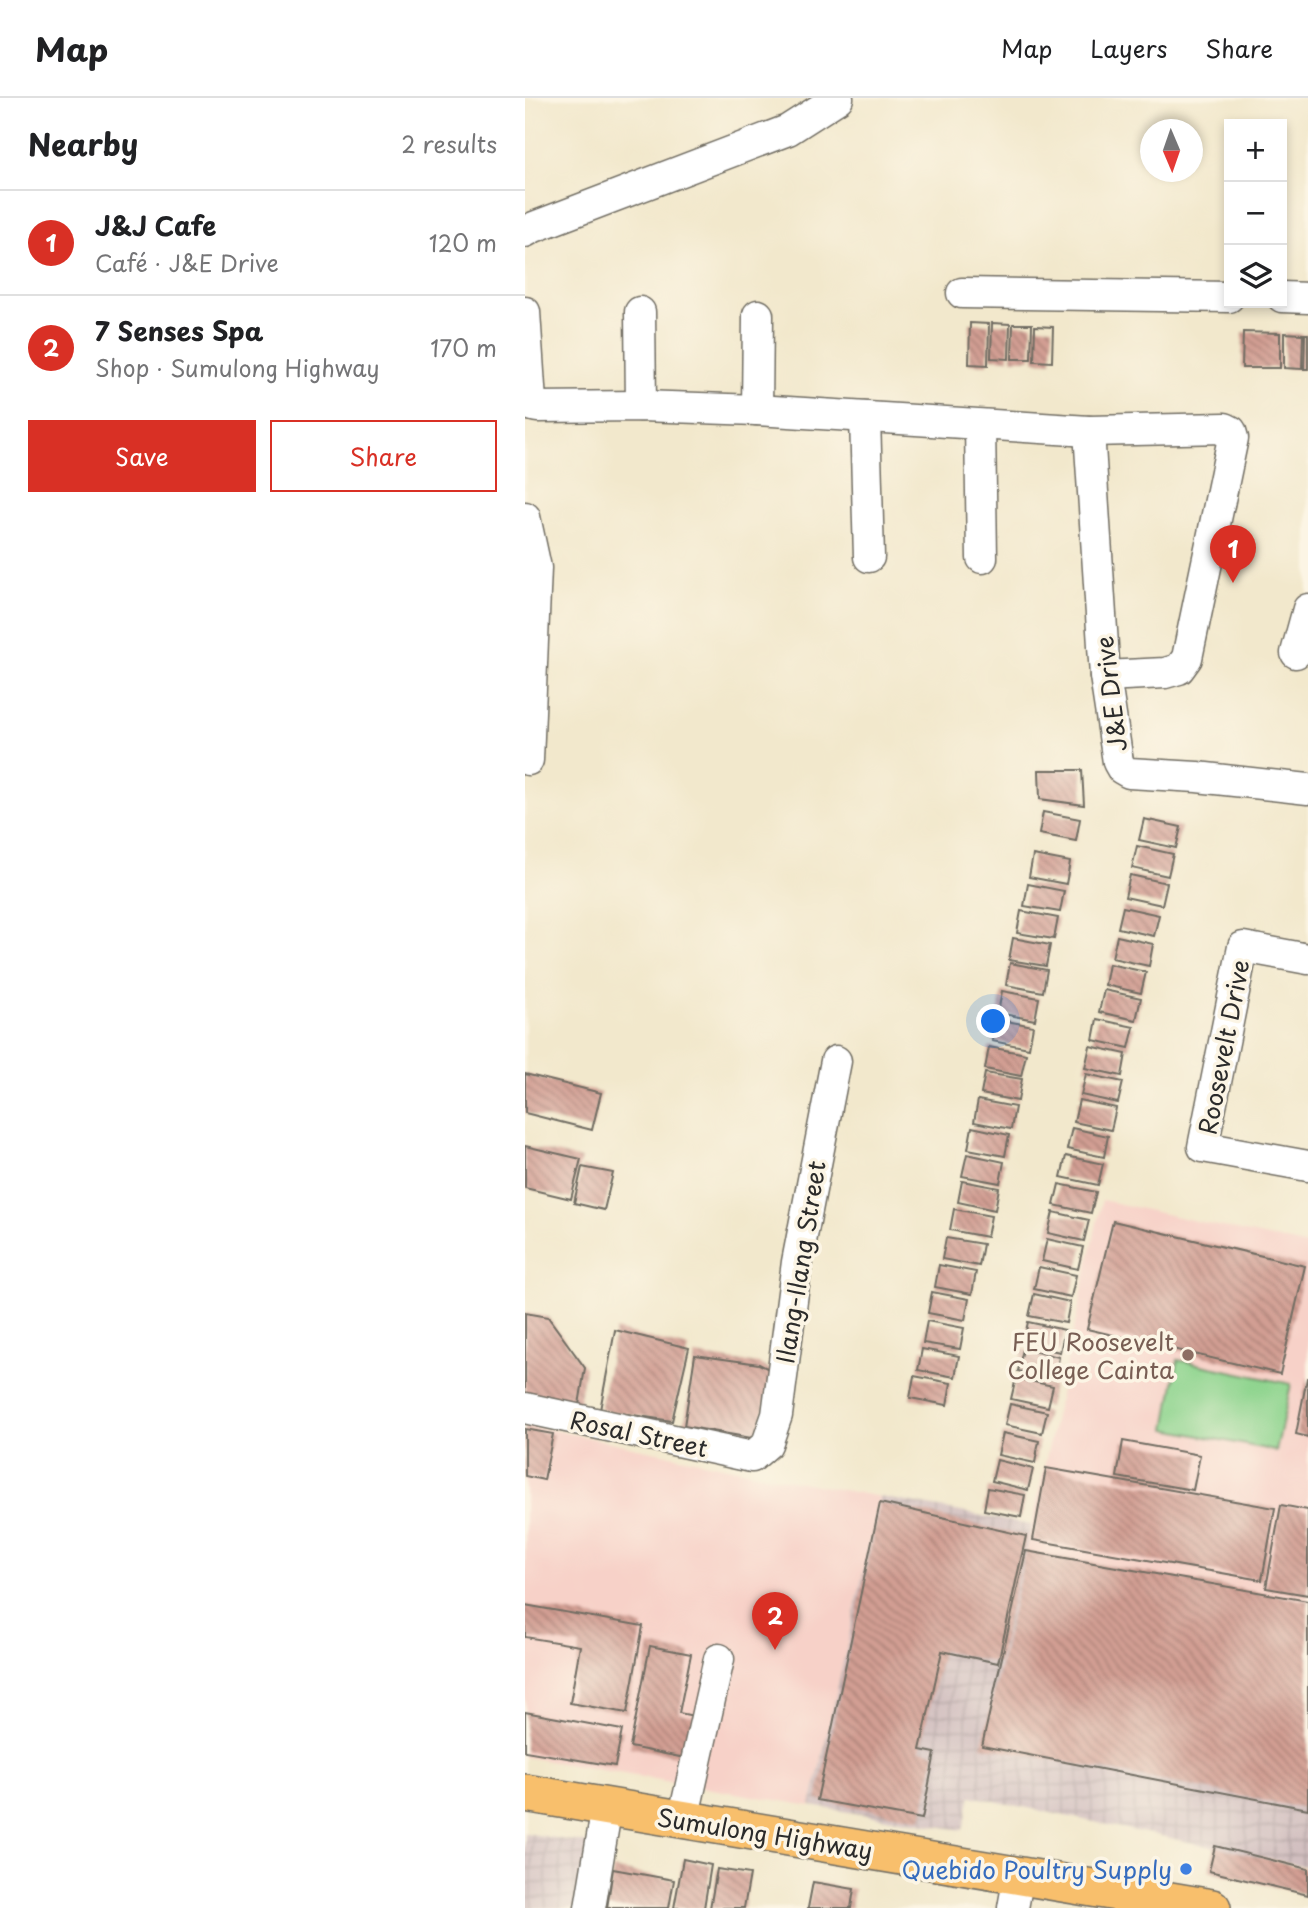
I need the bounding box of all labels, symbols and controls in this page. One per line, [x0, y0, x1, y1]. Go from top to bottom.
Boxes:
text: Map [35, 23, 108, 73]
text: Map [1001, 30, 1052, 66]
text: Layers [1090, 30, 1167, 66]
text: Share [1205, 30, 1273, 66]
north arrow [1140, 119, 1203, 182]
map controls [1224, 119, 1287, 308]
button: + [1224, 119, 1287, 182]
text: Nearby [28, 121, 138, 166]
text: 2 results [401, 126, 497, 161]
button: − [1224, 182, 1287, 245]
text: J&J Cafe [95, 206, 217, 245]
text: 1 [46, 225, 57, 260]
text: 120 m [429, 225, 497, 260]
text: Café · J&E Drive [95, 245, 279, 280]
button: layers [1224, 245, 1287, 308]
text: 7 Senses Spa [95, 311, 263, 350]
text: 2 [43, 330, 59, 365]
text: 170 m [430, 330, 497, 365]
text: Shop · Sumulong Highway [95, 350, 380, 385]
button: Save [28, 420, 256, 492]
button: Share [270, 420, 497, 492]
pin: 1 [1210, 525, 1256, 583]
street label: J&E Drive [1085, 634, 1135, 754]
street label: Roosevelt Drive [1188, 956, 1258, 1138]
your location [976, 1004, 1010, 1038]
street label: Ilang-Ilang Street [766, 1158, 834, 1366]
place label: FEU Roosevelt College Cainta [1007, 1323, 1174, 1387]
marker: FEU Roosevelt College Cainta [1180, 1347, 1196, 1363]
street label: Rosal Street [567, 1401, 711, 1465]
pin: 2 [752, 1592, 798, 1650]
street label: Sumulong Highway [655, 1798, 875, 1868]
place label: Quebido Poultry Supply [902, 1851, 1172, 1887]
marker: Quebido Poultry Supply [1178, 1861, 1194, 1877]

